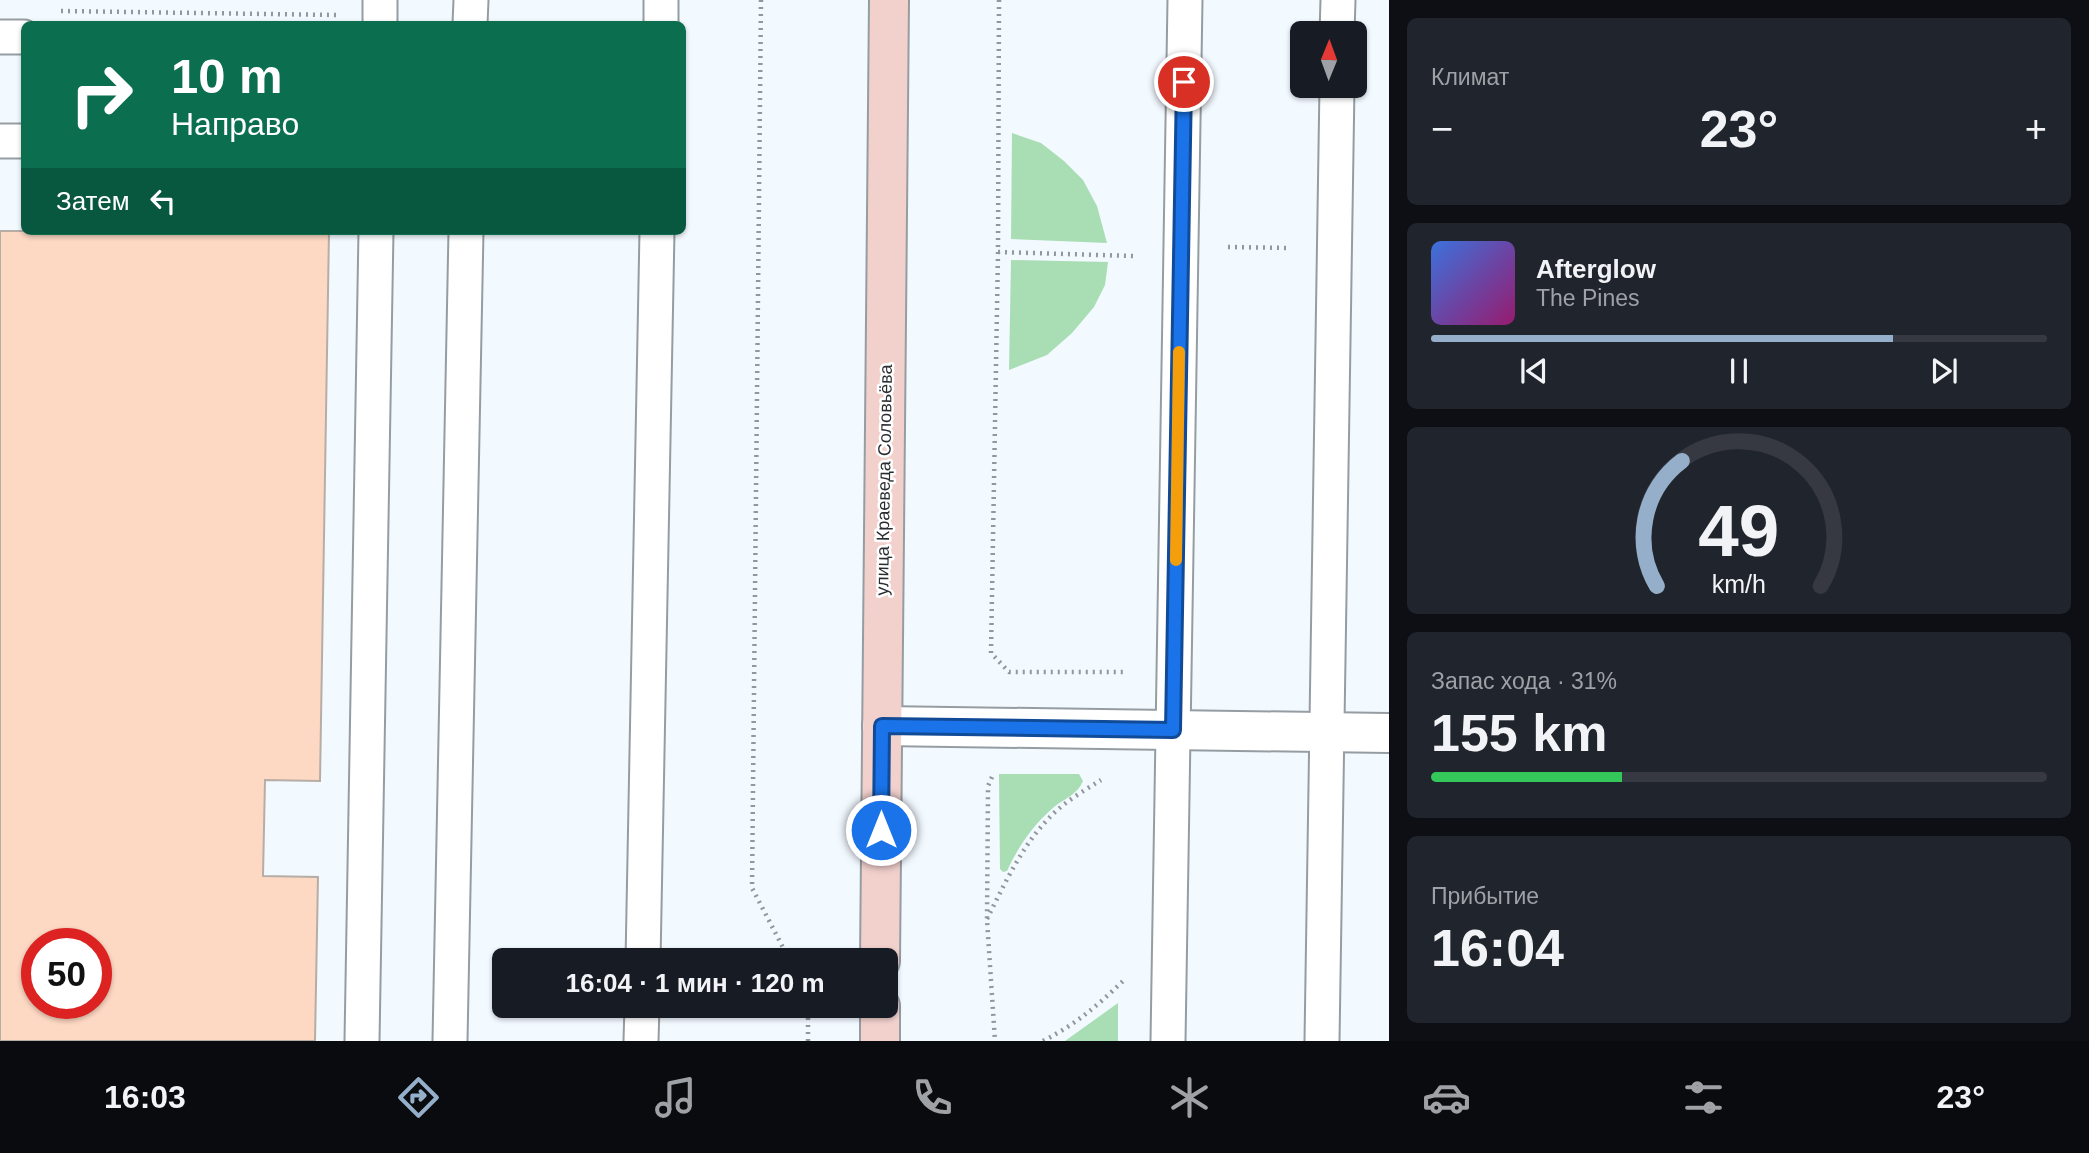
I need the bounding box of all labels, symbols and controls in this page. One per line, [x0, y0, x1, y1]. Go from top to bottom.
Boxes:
north arrow [1290, 21, 1367, 98]
map controls [1290, 21, 1367, 98]
icon: right [56, 49, 147, 140]
text: 10 m [171, 49, 283, 103]
pin [1154, 52, 1214, 112]
icon: arrive [1165, 63, 1203, 101]
text: Климат [1431, 64, 1509, 90]
text: 23° [1700, 100, 1778, 158]
text: Направо [171, 106, 299, 142]
text: − [1431, 108, 1453, 150]
text: + [2025, 108, 2047, 150]
icon: left [144, 182, 182, 220]
text: Затем [56, 186, 130, 216]
text: Afterglow [1536, 254, 1656, 284]
text: The Pines [1536, 285, 1640, 311]
icon: previous [1515, 352, 1553, 390]
icon: pause [1720, 352, 1758, 390]
icon: next [1925, 352, 1963, 390]
street label: улица Краеведа Соловьёва [872, 363, 896, 596]
text: 49 [1699, 491, 1779, 572]
text: km/h [1712, 570, 1766, 598]
text: Запас хода · 31% [1431, 668, 1617, 694]
text: 155 km [1431, 704, 1607, 762]
position arrow [844, 793, 918, 867]
text: Прибытие [1431, 883, 1539, 909]
text: 16:04 [1431, 919, 1564, 977]
speed limit sign: 50 [21, 928, 112, 1019]
text: 16:04 · 1 мин · 120 m [565, 968, 825, 998]
icon: directions [394, 1073, 443, 1122]
icon: music [651, 1073, 700, 1122]
icon: phone [908, 1073, 957, 1122]
icon: climate [1165, 1073, 1214, 1122]
icon: car [1422, 1073, 1471, 1122]
icon: filters [1679, 1073, 1728, 1122]
text: 16:03 [104, 1079, 186, 1115]
text: 23° [1937, 1079, 1985, 1115]

